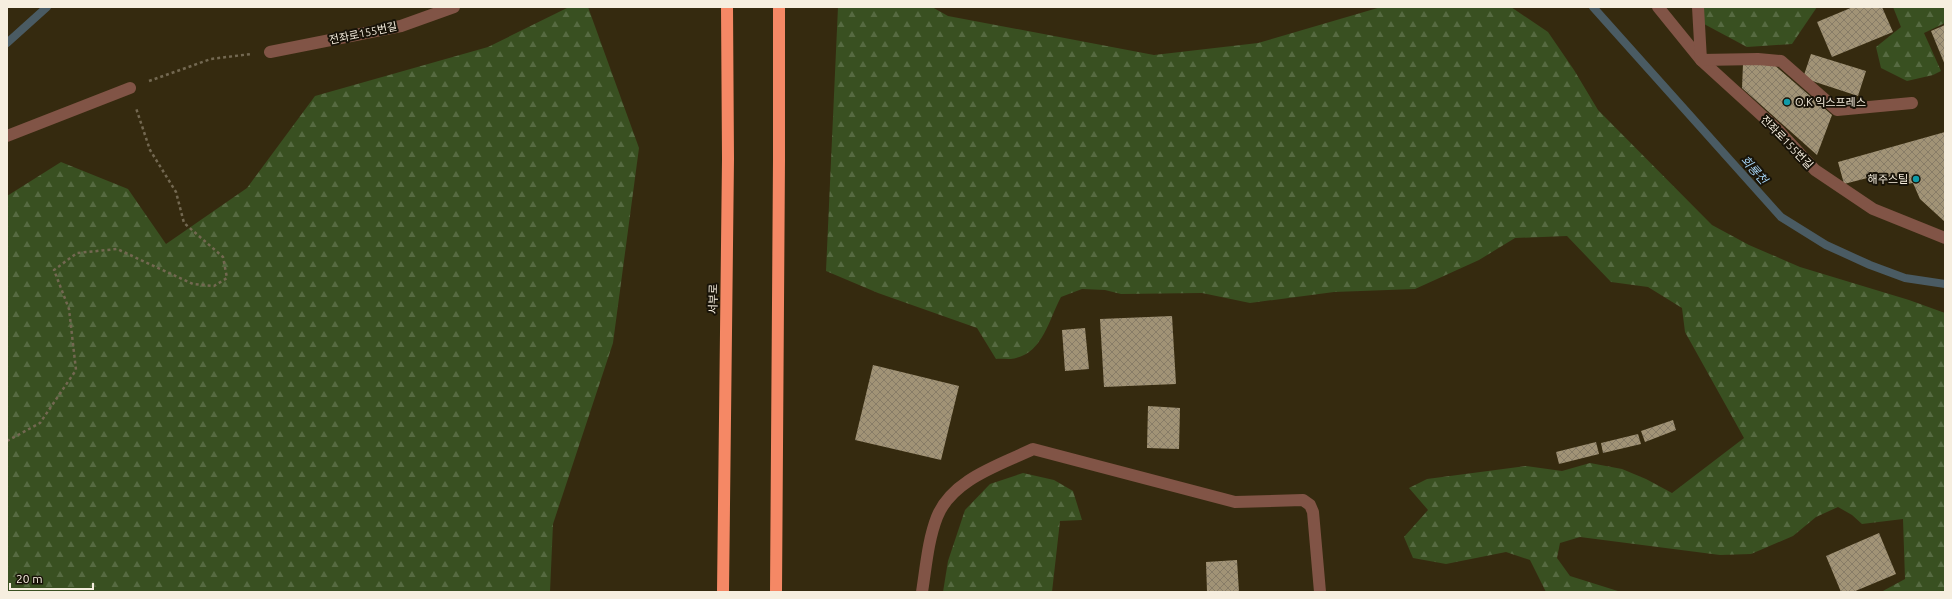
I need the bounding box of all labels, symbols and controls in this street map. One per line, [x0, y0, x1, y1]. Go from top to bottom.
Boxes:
street label: 전좌로155번길 [328, 20, 398, 46]
place label: O.K 익스프레스 [1795, 96, 1866, 108]
marker: O.K 익스프레스 [1782, 97, 1792, 107]
street label: 전좌로155번길 [1759, 113, 1815, 171]
water label: 회룡천 [1738, 153, 1772, 188]
place label: 해주스틸 [1868, 173, 1908, 185]
marker: 해주스틸 [1911, 174, 1921, 184]
street label: 서부로 [707, 284, 719, 314]
scale bar [10, 565, 93, 591]
text: 20 m [16, 572, 43, 585]

